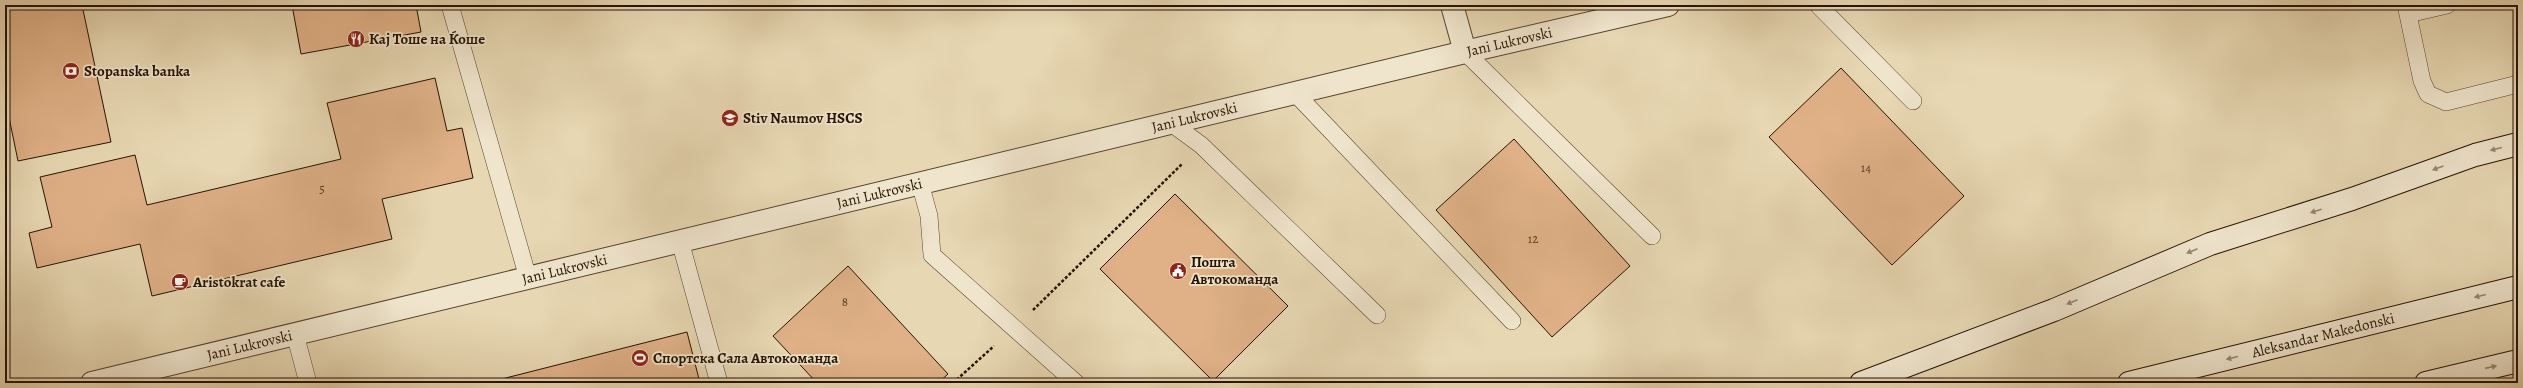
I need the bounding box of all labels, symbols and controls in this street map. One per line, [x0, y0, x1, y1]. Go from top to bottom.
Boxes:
street label: Jani Lukrovski [1465, 22, 1554, 61]
restaurant icon: Кај Тоше на Ќоше [346, 29, 366, 49]
place label: Кај Тоше на Ќоше [369, 29, 485, 49]
bank icon: Stopanska banka [61, 61, 81, 81]
place label: Stopanska banka [84, 61, 191, 81]
street label: Jani Lukrovski [1150, 97, 1239, 137]
school or university icon: Stiv Naumov HSCS [720, 108, 740, 128]
place label: Stiv Naumov HSCS [743, 108, 863, 128]
one-way arrow [2490, 147, 2503, 153]
house number: 14 [1861, 159, 1871, 176]
one-way arrow [2432, 165, 2444, 171]
street label: Jani Lukrovski [835, 173, 924, 213]
house number: 5 [319, 180, 325, 197]
one-way arrow [2309, 208, 2321, 214]
house number: 12 [1528, 230, 1538, 247]
street label: Jani Lukrovski [520, 249, 609, 289]
one-way arrow [2186, 249, 2198, 255]
place label: Пошта Автокоманда [1190, 252, 1279, 289]
public building icon: Пошта Автокоманда [1168, 261, 1188, 281]
cafe icon: Aristokrat cafe [170, 272, 190, 292]
place label: Aristokrat cafe [192, 272, 286, 292]
house number: 8 [842, 293, 848, 310]
one-way arrow [2474, 293, 2486, 299]
one-way arrow [2066, 299, 2078, 305]
street label: Aleksandar Makedonski [2249, 308, 2397, 363]
street label: Jani Lukrovski [205, 325, 294, 365]
sports icon: Спортска Сала Автокоманда [630, 348, 650, 368]
place label: Спортска Сала Автокоманда [653, 348, 839, 368]
one-way arrow [2225, 355, 2238, 361]
one-way arrow [2485, 364, 2498, 370]

